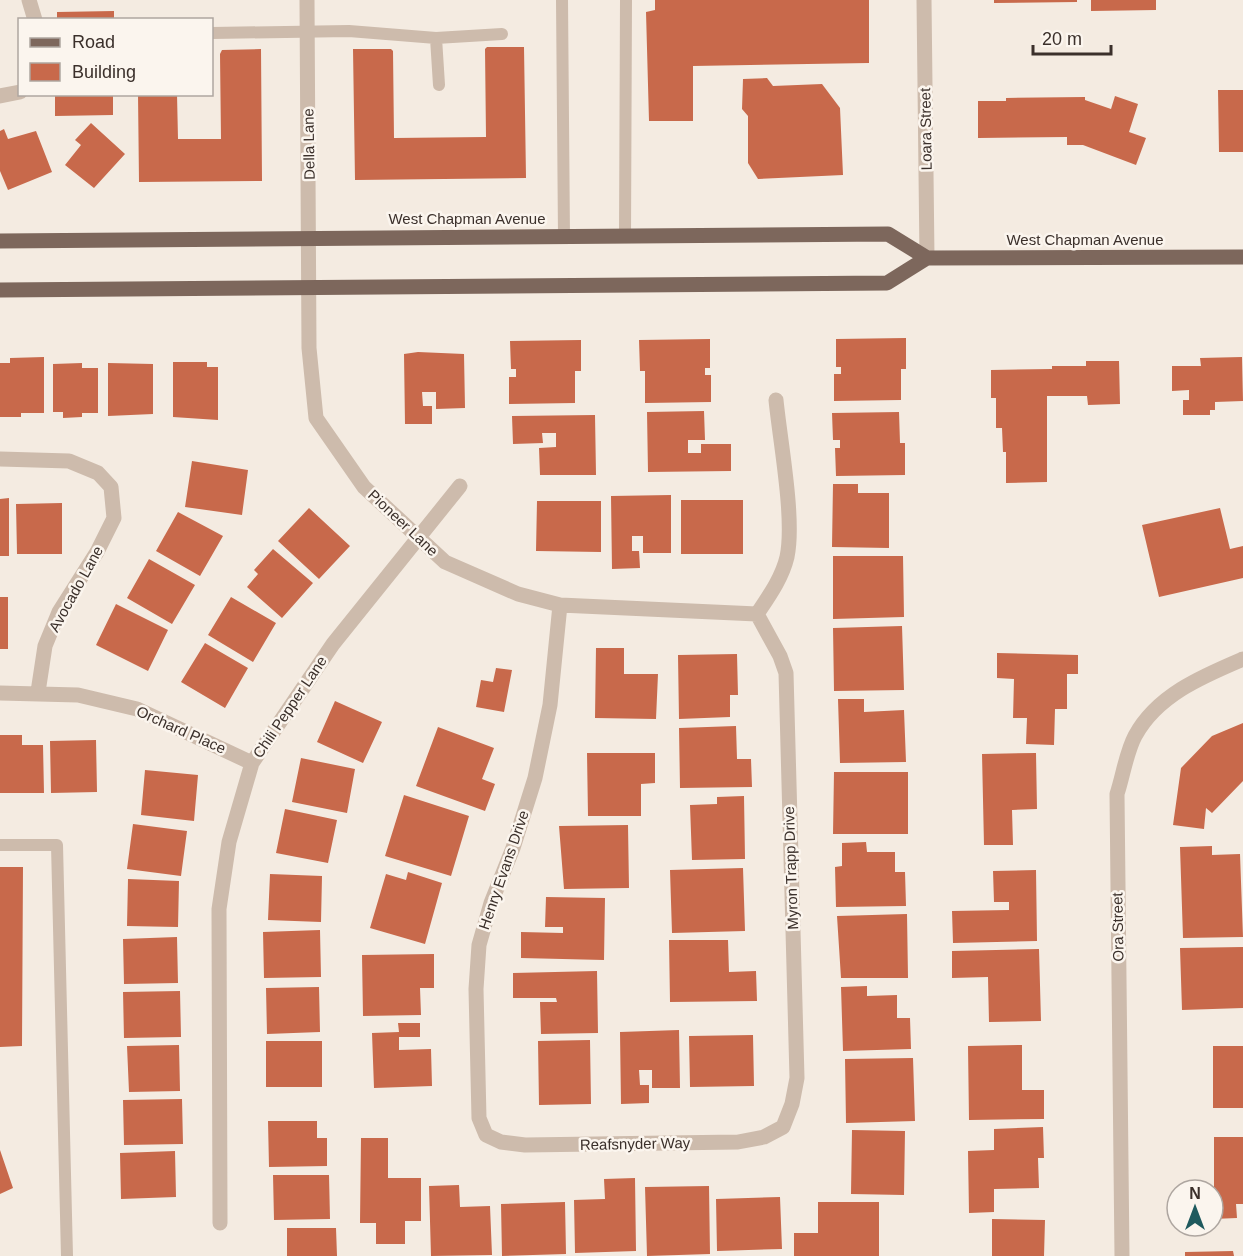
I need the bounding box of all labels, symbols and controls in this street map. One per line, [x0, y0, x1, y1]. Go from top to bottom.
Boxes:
legend [18, 18, 213, 96]
scale bar [1033, 18, 1111, 56]
text: 20 m [1042, 29, 1082, 49]
text: Road [72, 32, 115, 52]
text: Building [72, 62, 136, 82]
street label: Loara Street [916, 87, 935, 170]
street label: Della Lane [299, 108, 318, 180]
street label: West Chapman Avenue [388, 210, 546, 227]
street label: West Chapman Avenue [1006, 231, 1164, 248]
street label: Pioneer Lane [365, 486, 442, 559]
street label: Avocado Lane [45, 543, 106, 635]
street label: Chili Pepper Lane [249, 653, 330, 761]
street label: Orchard Place [134, 702, 228, 757]
street label: Myron Trapp Drive [780, 806, 801, 930]
street label: Henry Evans Drive [475, 808, 532, 932]
street label: Ora Street [1108, 891, 1127, 962]
street label: Reafsnyder Way [580, 1134, 691, 1153]
north arrow [1165, 1178, 1225, 1238]
text: N [1189, 1185, 1201, 1202]

